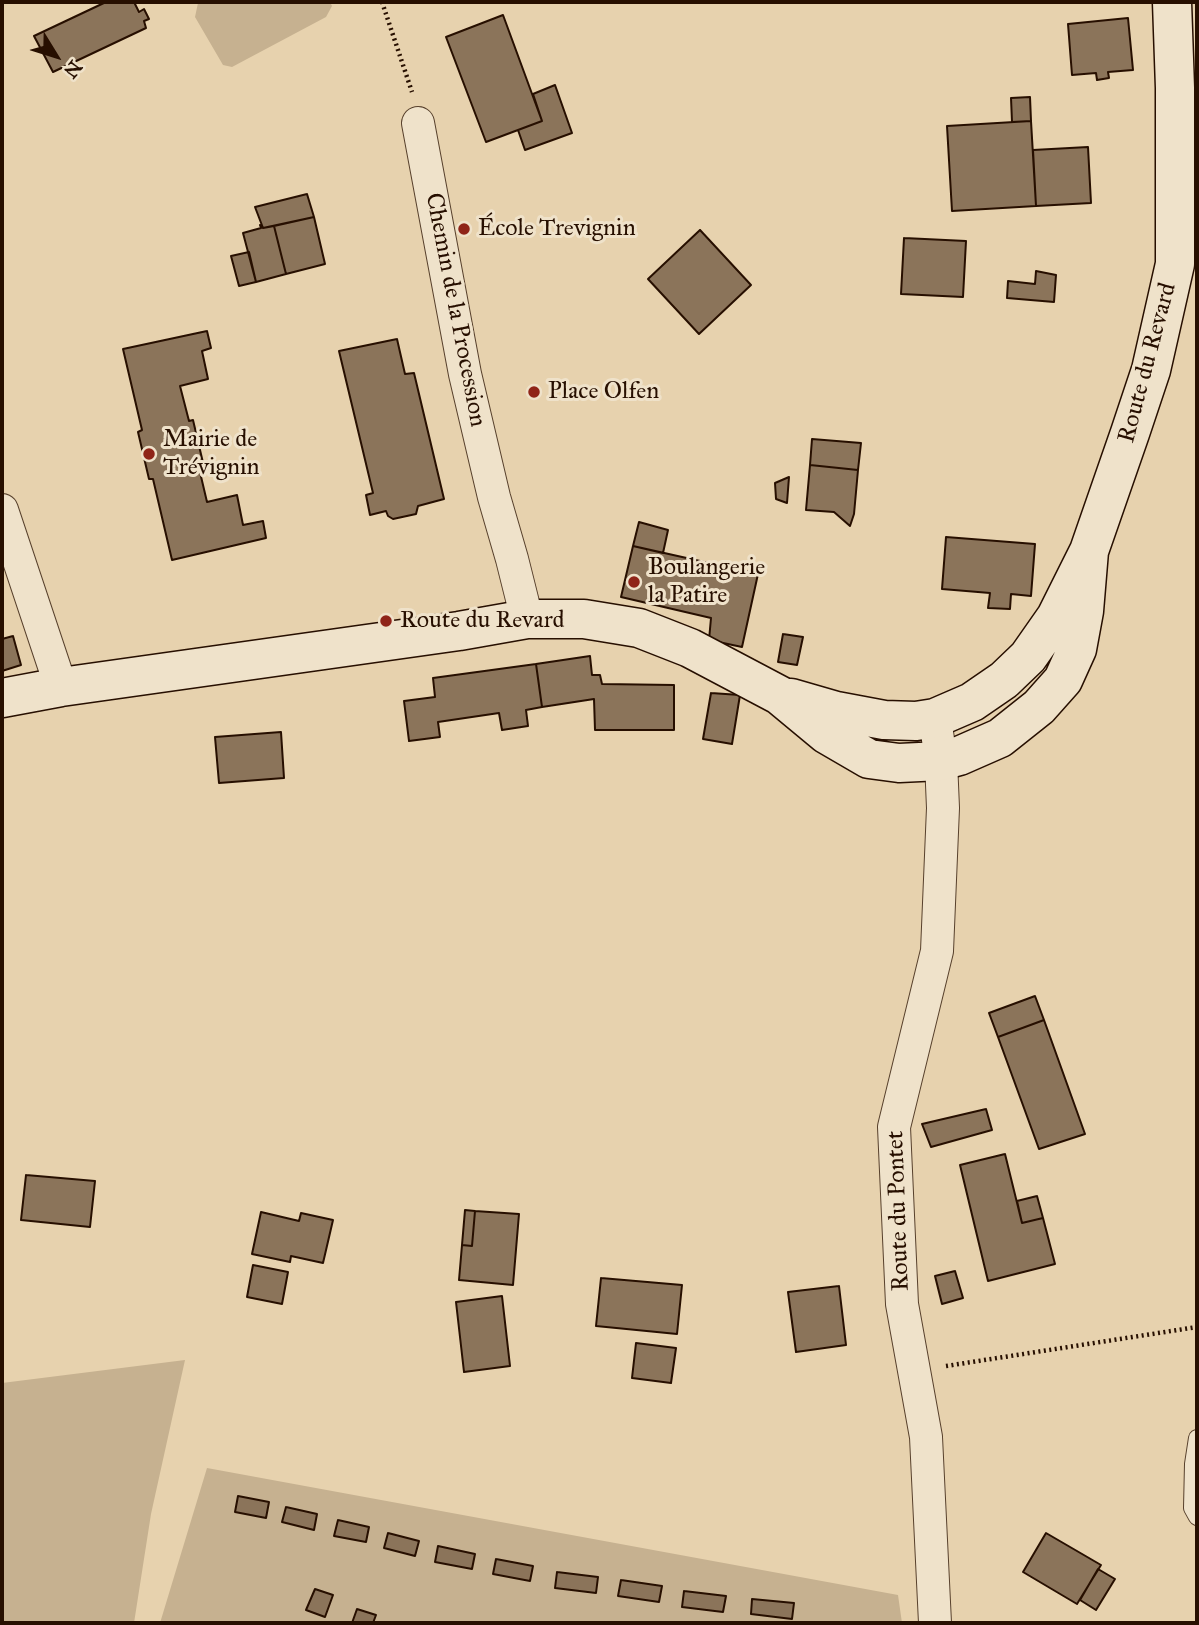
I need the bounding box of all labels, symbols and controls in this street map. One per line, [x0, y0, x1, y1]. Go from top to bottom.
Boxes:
north arrow [21, 21, 91, 91]
text: N [59, 56, 87, 83]
street label: Chemin de la Procession [418, 191, 492, 429]
place label: École Trevignin [478, 215, 636, 243]
marker: École Trevignin [456, 221, 472, 237]
street label: Route du Revard [1113, 280, 1183, 446]
place label: Place Olfen [548, 378, 659, 406]
marker: Place Olfen [526, 384, 542, 400]
place label: Mairie de Trévignin [163, 426, 260, 482]
marker: Mairie de Trévignin [141, 446, 157, 462]
place label: Boulangerie la Patire [648, 554, 765, 610]
marker: Boulangerie la Patire [626, 574, 642, 590]
place label: Route du Revard [400, 607, 565, 635]
marker: Route du Revard [378, 613, 394, 629]
street label: Route du Pontet [882, 1130, 916, 1292]

